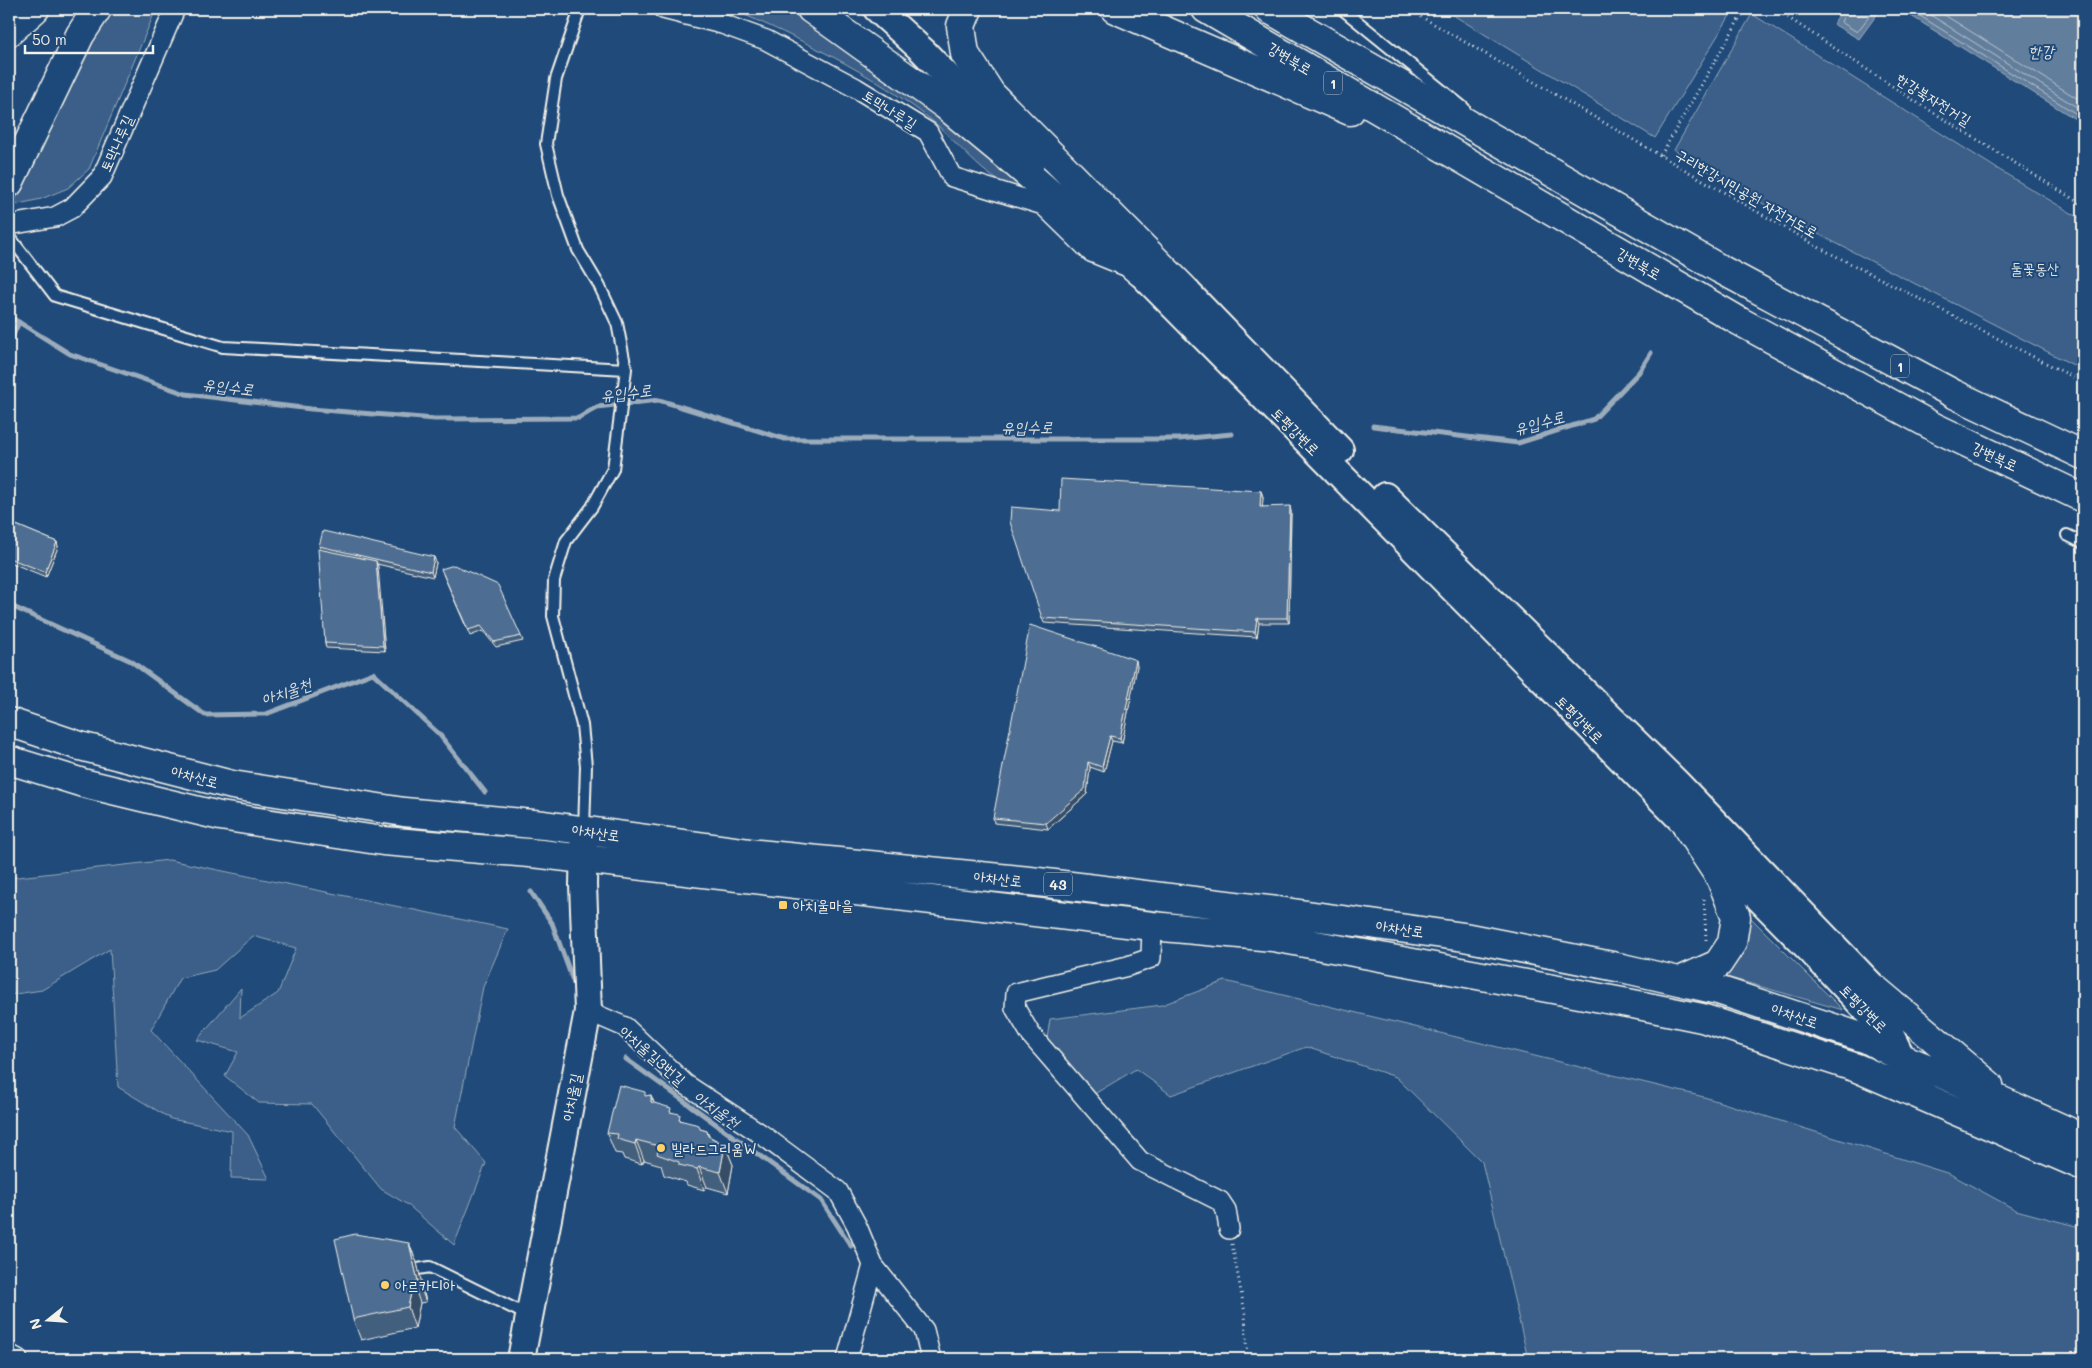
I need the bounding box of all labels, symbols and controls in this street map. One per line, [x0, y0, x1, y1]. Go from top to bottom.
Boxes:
scale bar [25, 22, 152, 54]
text: 50 m [32, 29, 67, 49]
street label: 강변북로 [1264, 37, 1316, 79]
water label: 한강 [2028, 40, 2056, 61]
street label: 한강북자전거길 [1893, 68, 1975, 130]
road number: 1 [1324, 72, 1342, 95]
street label: 토막나루길 [859, 85, 921, 133]
street label: 토막나루길 [95, 111, 137, 175]
street label: 구리한강시민공원 자전거도로 [1672, 144, 1822, 242]
street label: 강변북로 [1613, 242, 1665, 284]
park label: 둘꽃동산 [2011, 258, 2059, 278]
road number: 1 [1891, 354, 1909, 378]
water label: 유입수로 [201, 372, 255, 400]
water label: 유입수로 [599, 378, 653, 406]
street label: 토평강변로 [1268, 403, 1324, 459]
water label: 유입수로 [1511, 405, 1567, 439]
water label: 유입수로 [1001, 416, 1053, 437]
street label: 강변북로 [1969, 437, 2021, 475]
water label: 아치울천 [258, 672, 316, 709]
street label: 토평강변로 [1552, 691, 1608, 747]
street label: 아차산로 [169, 760, 221, 792]
street label: 아차산로 [571, 819, 621, 845]
street label: 아차산로 [973, 866, 1023, 890]
road number: 43 [1044, 872, 1072, 896]
place label: 아치울마을 [793, 895, 853, 915]
marker: 아치울마을 [777, 899, 789, 911]
street label: 아차산로 [1375, 915, 1425, 941]
street label: 토평강변로 [1836, 979, 1892, 1037]
street label: 아차산로 [1769, 998, 1821, 1032]
street label: 아치울길3번길 [616, 1021, 690, 1089]
street label: 아치울길 [557, 1071, 585, 1123]
water label: 아치울천 [690, 1085, 746, 1134]
place label: 빌라드그리움W [671, 1138, 757, 1158]
marker: 빌라드그리움W [655, 1142, 667, 1154]
place label: 아르카디아 [395, 1275, 455, 1295]
marker: 아르카디아 [379, 1279, 391, 1291]
north arrow [22, 1296, 72, 1346]
text: N [24, 1316, 46, 1332]

